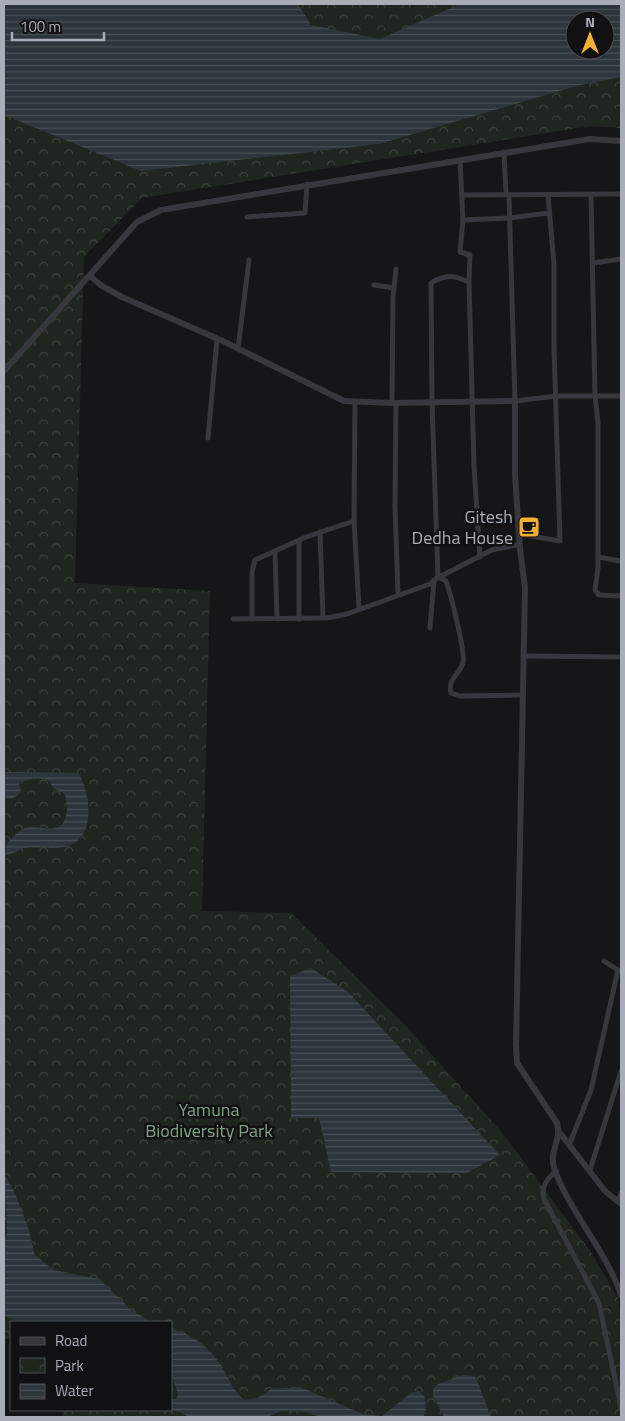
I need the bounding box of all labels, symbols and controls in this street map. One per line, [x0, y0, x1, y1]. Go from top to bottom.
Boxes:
scale bar [12, 10, 105, 42]
north arrow [565, 10, 615, 60]
text: N [585, 11, 595, 32]
text: 100 m [20, 15, 61, 38]
place label: Gitesh Dedha House [412, 503, 513, 551]
cafe icon: Gitesh Dedha House [517, 515, 541, 539]
park label: Yamuna Biodiversity Park [145, 1096, 273, 1144]
legend [10, 1321, 172, 1411]
text: Road [55, 1329, 87, 1352]
text: Park [55, 1354, 84, 1377]
text: Water [55, 1379, 94, 1402]

